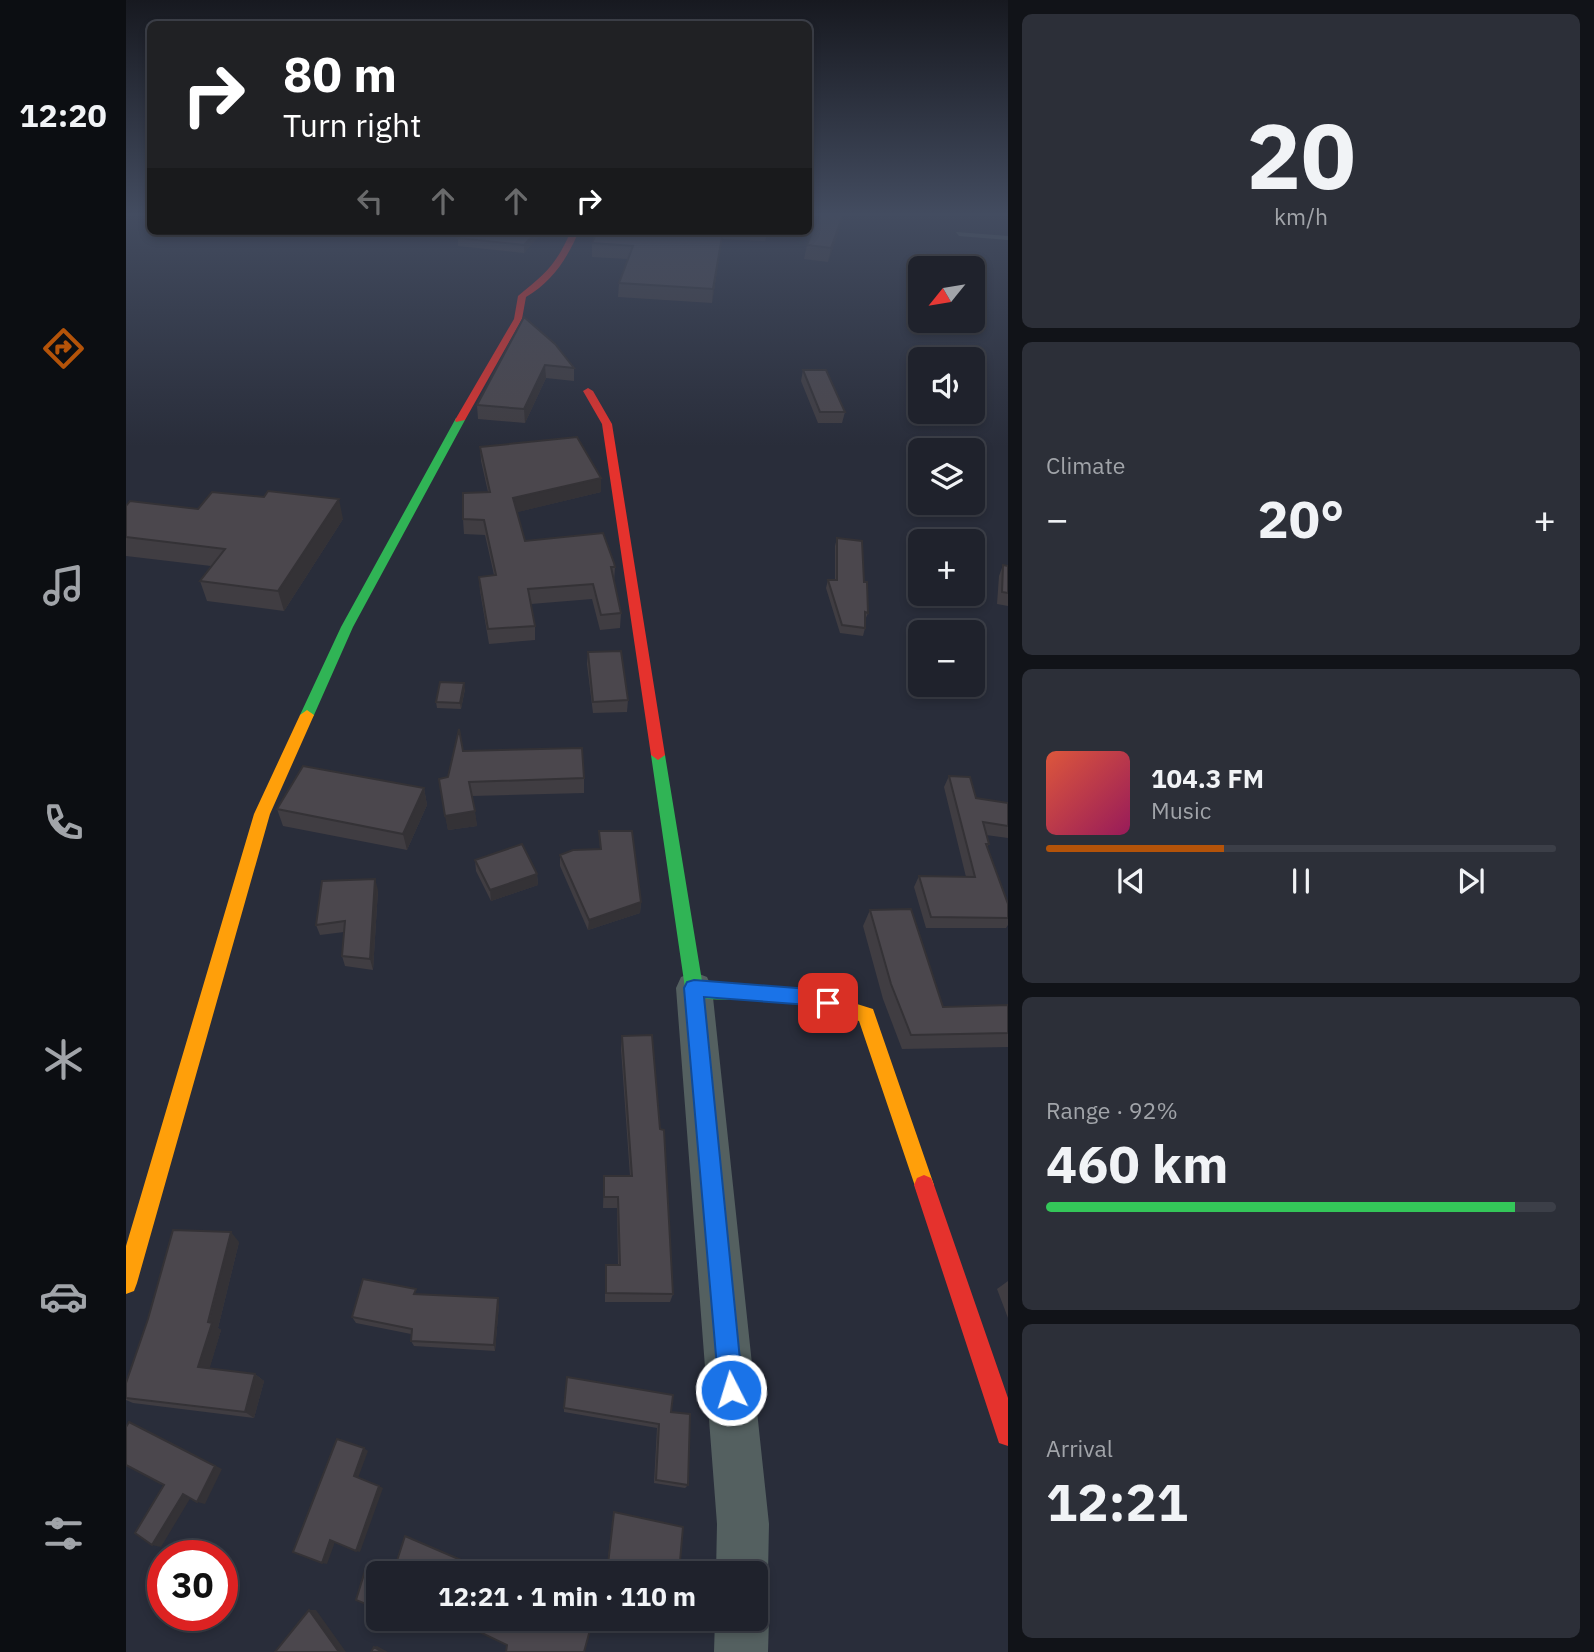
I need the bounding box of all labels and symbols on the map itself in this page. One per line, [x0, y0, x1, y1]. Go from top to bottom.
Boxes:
north arrow [908, 256, 985, 332]
pin [798, 973, 858, 1033]
position arrow [694, 1353, 768, 1427]
speed limit sign: 30 [147, 1540, 238, 1631]

